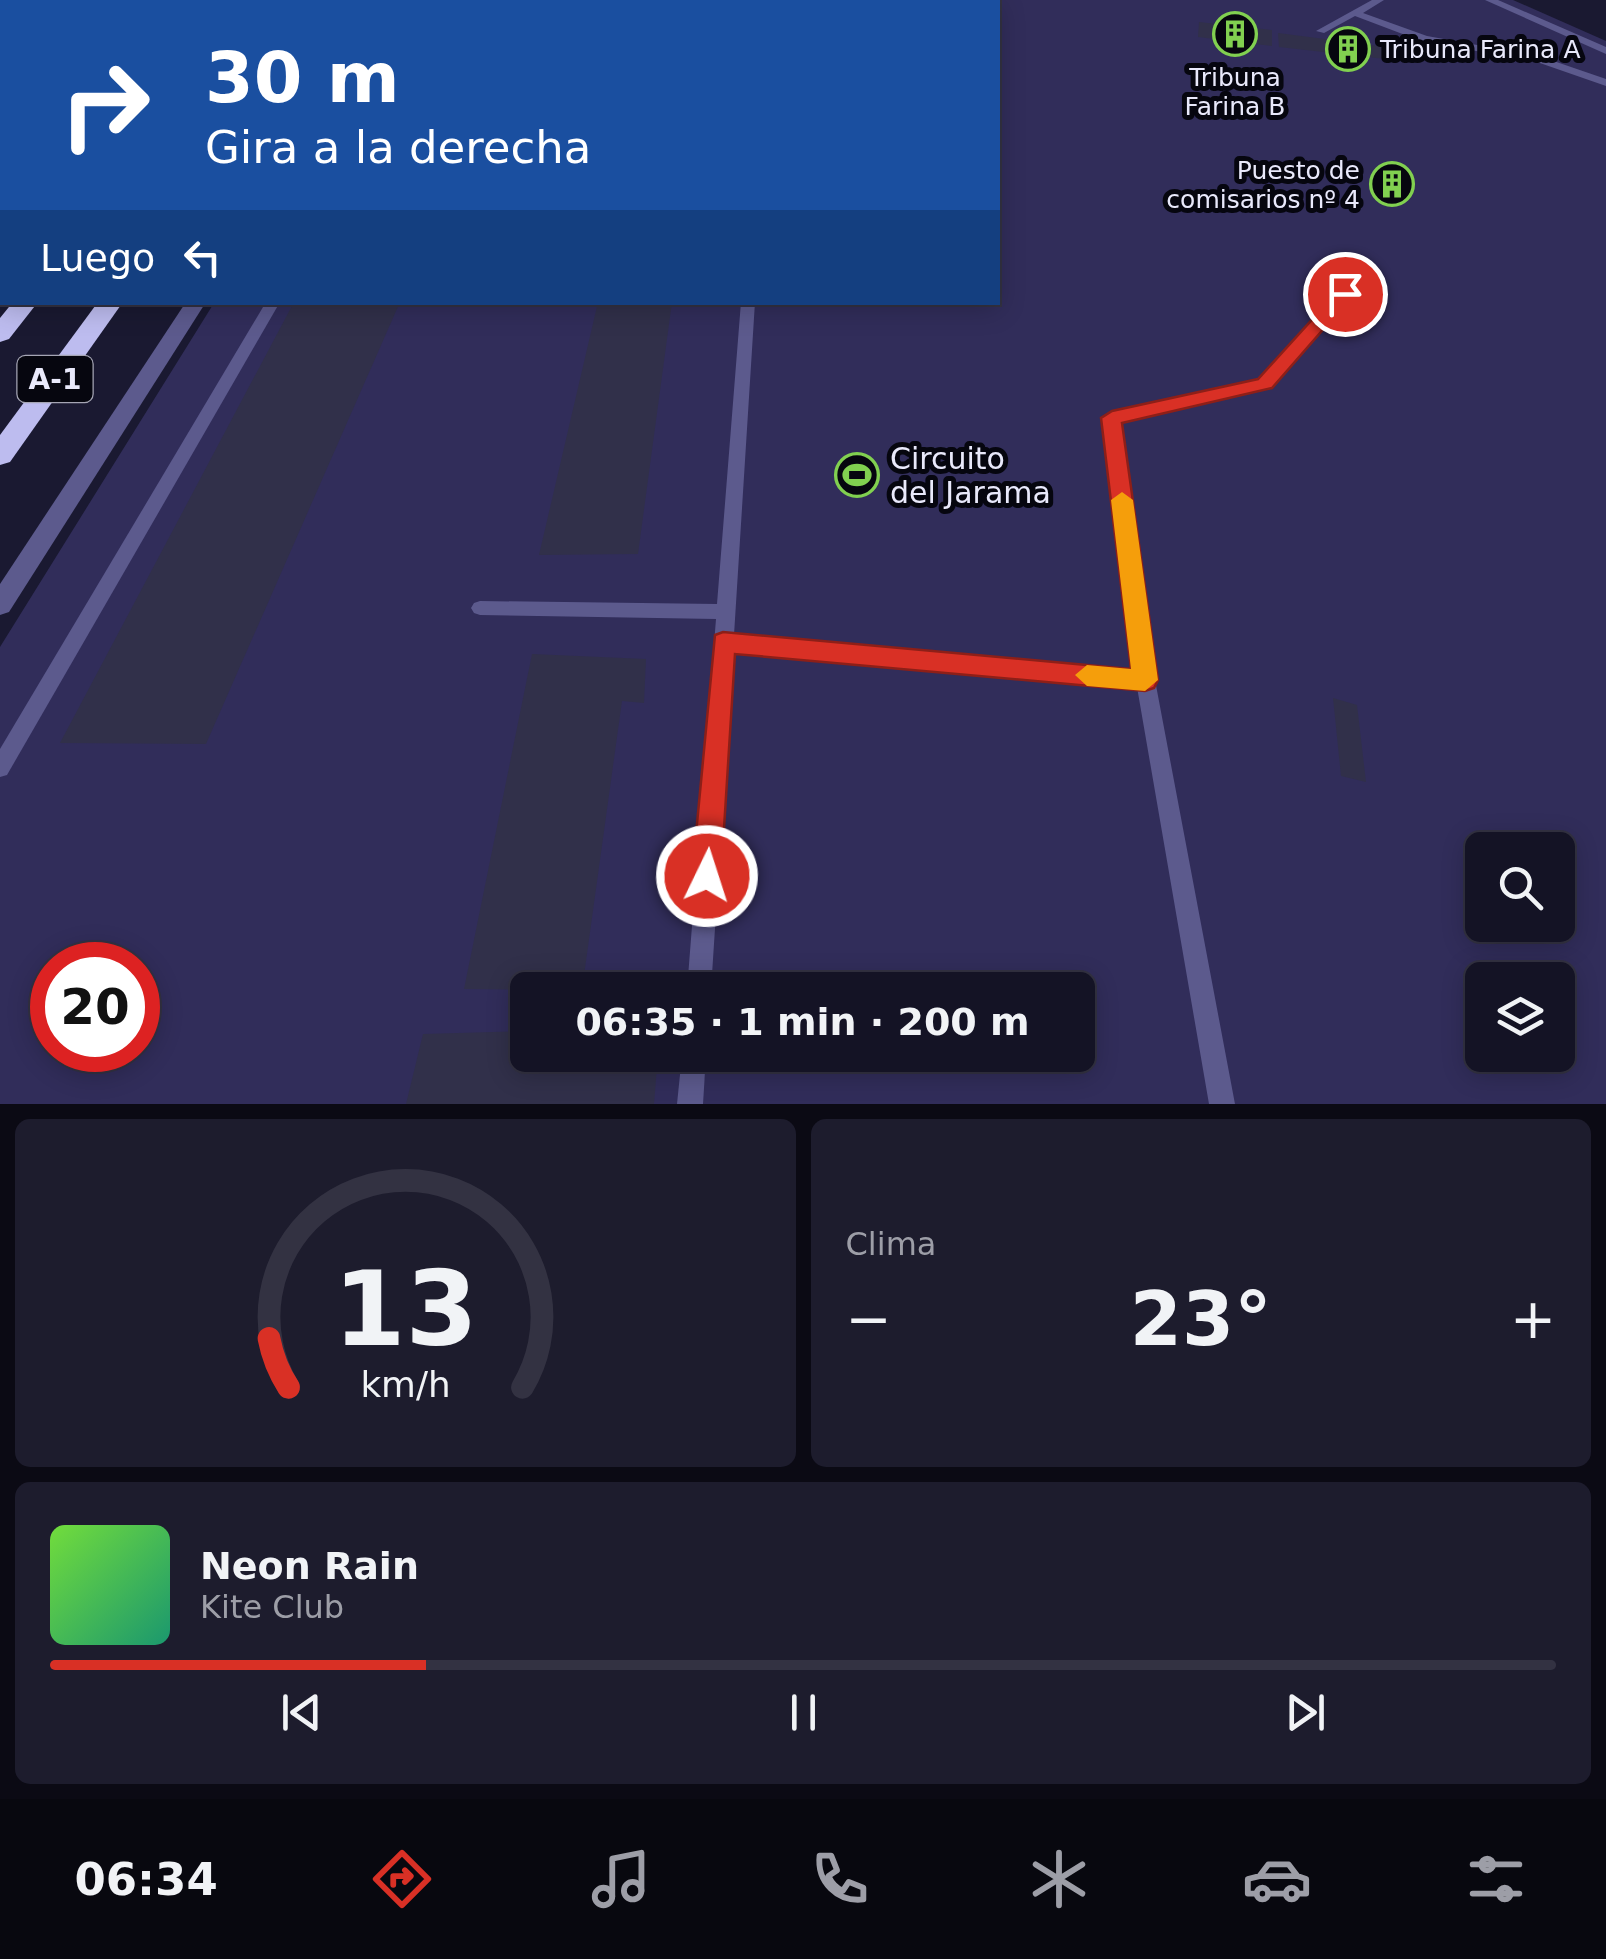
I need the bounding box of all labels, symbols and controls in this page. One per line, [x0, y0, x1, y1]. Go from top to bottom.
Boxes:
building icon: Tribuna Farina B [1212, 11, 1258, 57]
building icon: Tribuna Farina A [1325, 26, 1371, 72]
place label: Tribuna Farina A [1379, 35, 1581, 64]
text: 30 m [205, 37, 400, 119]
icon: right [40, 40, 170, 170]
place label: Tribuna Farina B [1185, 63, 1285, 121]
text: Gira a la derecha [205, 121, 591, 174]
place label: Puesto de comisarios nº 4 [1166, 156, 1360, 214]
building icon: Puesto de comisarios nº 4 [1369, 161, 1415, 207]
icon: left [175, 230, 230, 285]
text: Luego [40, 236, 155, 280]
pin [1303, 252, 1388, 337]
icon: arrive [1318, 267, 1373, 322]
road number: A-1 [18, 356, 92, 402]
place label: Circuito del Jarama [890, 441, 1051, 510]
sports icon: Circuito del Jarama [834, 452, 880, 498]
position arrow [655, 824, 759, 928]
map controls [1465, 832, 1575, 1072]
button: search [1465, 832, 1575, 942]
speed limit sign: 20 [30, 942, 160, 1072]
button: layers [1465, 962, 1575, 1072]
text: 06:35 · 1 min · 200 m [575, 1000, 1030, 1044]
text: Clima [846, 1225, 936, 1263]
text: 13 [333, 1248, 478, 1370]
text: 23° [1130, 1275, 1272, 1363]
text: − [846, 1287, 892, 1351]
text: + [1510, 1287, 1556, 1351]
text: km/h [360, 1364, 450, 1405]
text: Neon Rain [200, 1544, 419, 1588]
text: Kite Club [200, 1588, 344, 1626]
icon: previous [274, 1685, 329, 1740]
icon: pause [776, 1685, 831, 1740]
icon: next [1278, 1685, 1333, 1740]
icon: directions [367, 1844, 437, 1914]
icon: music [586, 1844, 656, 1914]
icon: phone [805, 1844, 875, 1914]
icon: climate [1024, 1844, 1094, 1914]
icon: car [1242, 1844, 1312, 1914]
icon: filters [1461, 1844, 1531, 1914]
text: 06:34 [74, 1853, 218, 1906]

